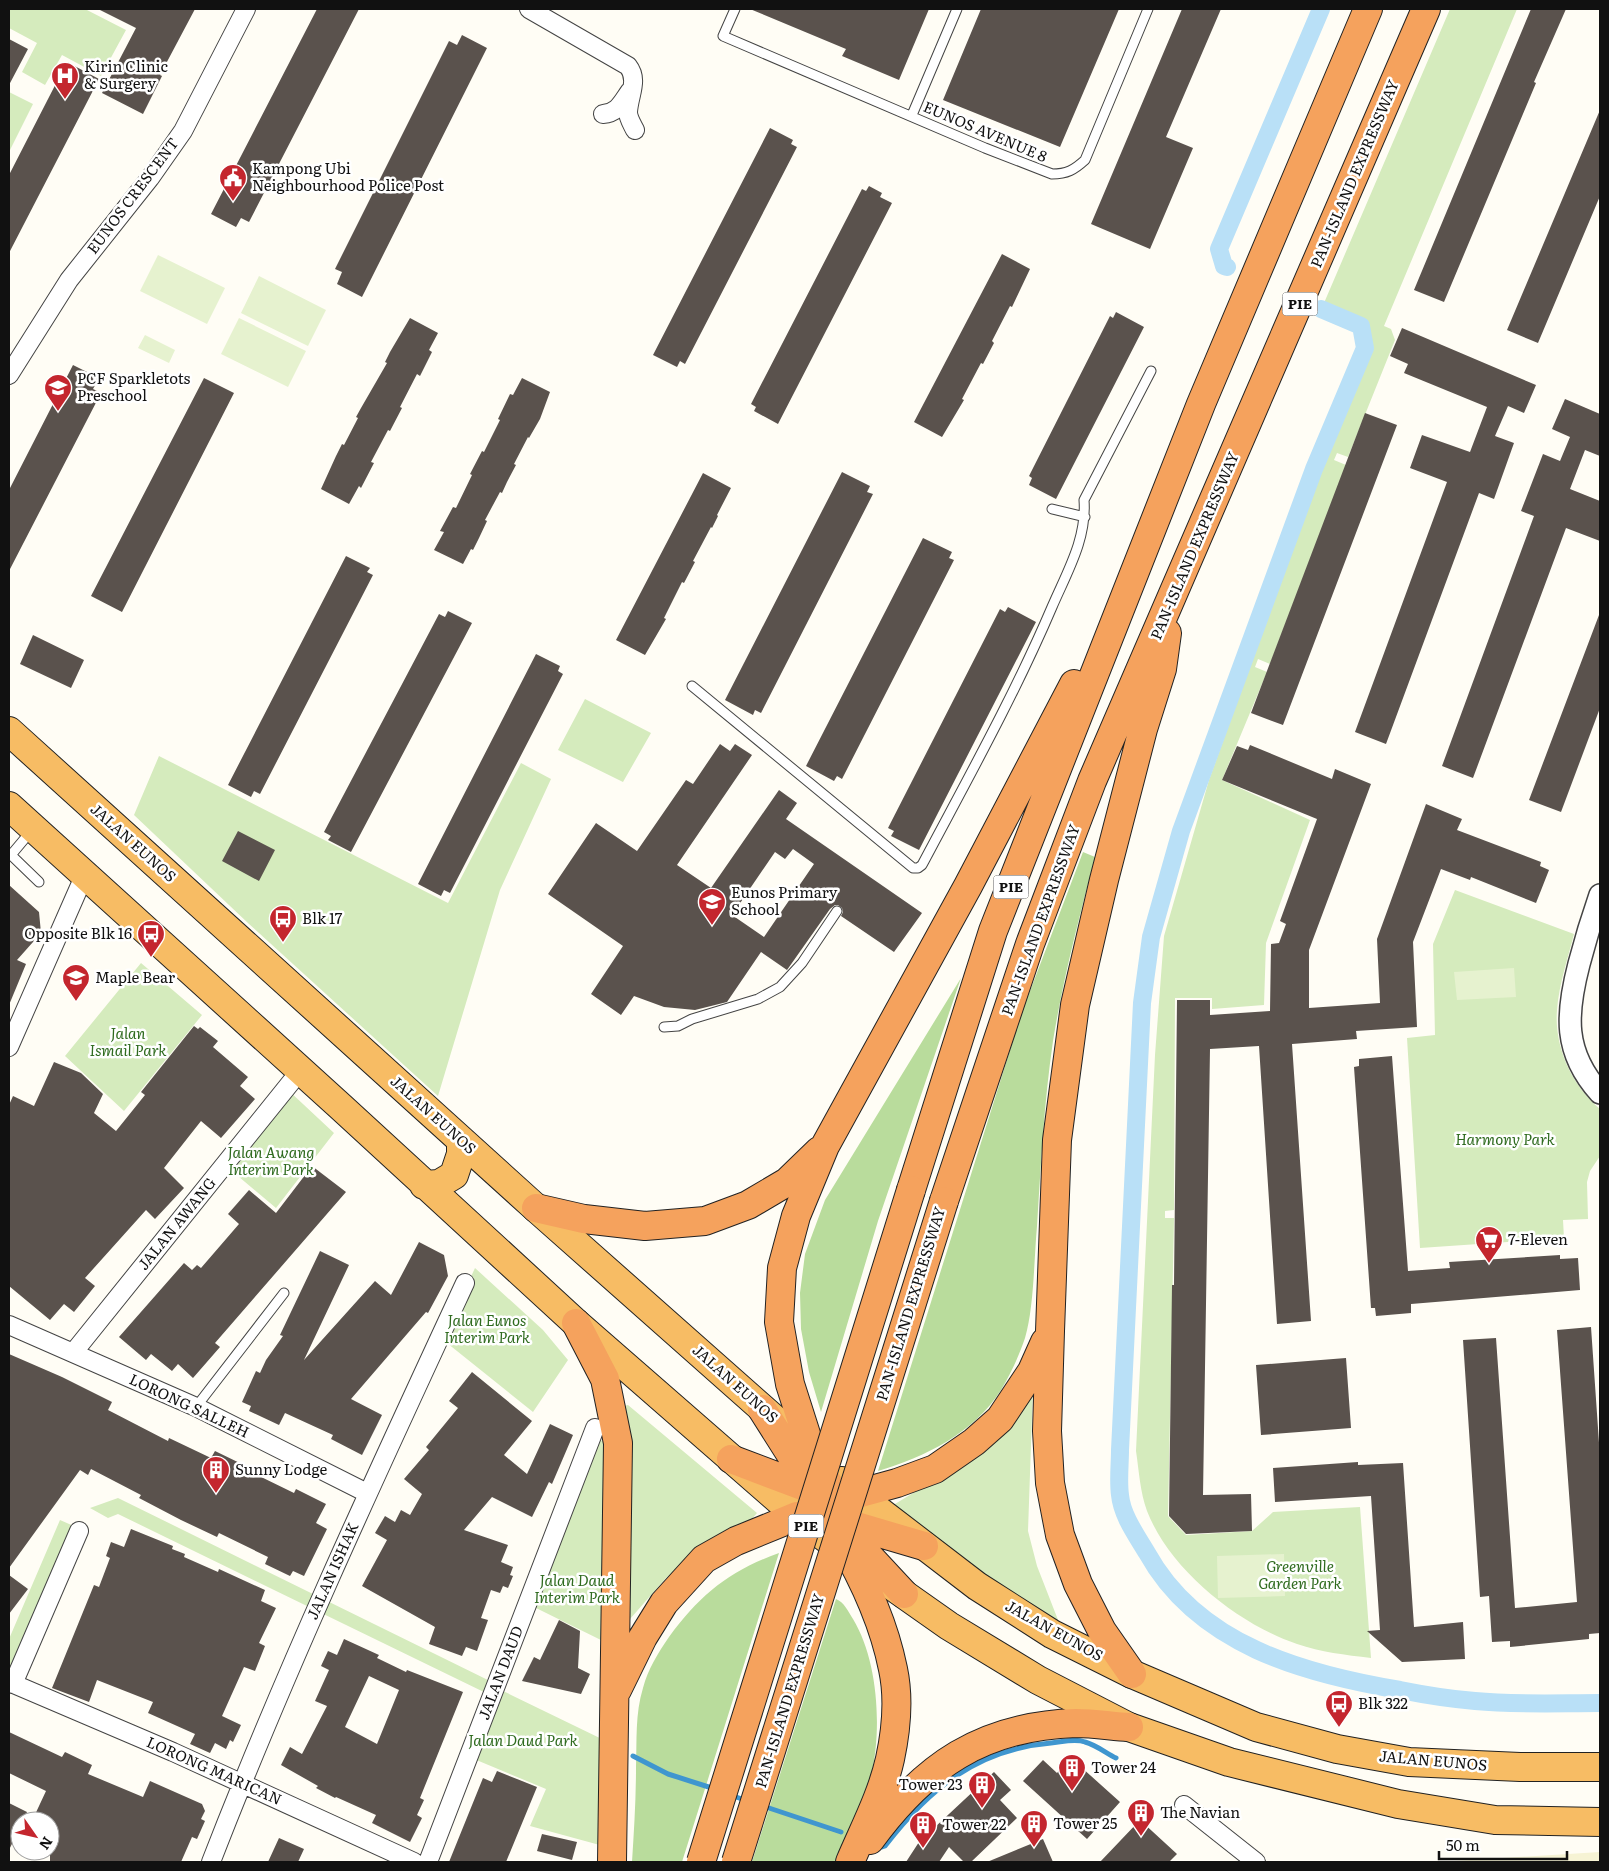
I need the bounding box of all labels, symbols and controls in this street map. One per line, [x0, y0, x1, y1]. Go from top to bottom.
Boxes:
place label: Kirin Clinic & Surgery [84, 54, 169, 94]
hospital icon: Kirin Clinic & Surgery [50, 61, 80, 100]
street label: PAN-ISLAND EXPRESSWAY [1304, 76, 1404, 271]
street label: EUNOS AVENUE 8 [920, 94, 1051, 167]
street label: EUNOS CRESCENT [80, 132, 183, 258]
place label: Kampong Ubi Neighbourhood Police Post [252, 156, 444, 196]
public building icon: Kampong Ubi Neighbourhood Police Post [218, 163, 248, 202]
road number: PIE [1282, 292, 1318, 316]
place label: PCF Sparkletots Preschool [77, 366, 191, 406]
school or university icon: PCF Sparkletots Preschool [43, 373, 73, 412]
street label: PAN-ISLAND EXPRESSWAY [1144, 448, 1244, 643]
street label: JALAN EUNOS [86, 797, 182, 887]
street label: PAN-ISLAND EXPRESSWAY [994, 820, 1085, 1018]
road number: PIE [994, 876, 1028, 899]
place label: Eunos Primary School [731, 880, 838, 920]
school or university icon: Eunos Primary School [697, 887, 727, 926]
bus stop icon: Blk 17 [268, 904, 298, 943]
place label: Blk 17 [302, 906, 343, 929]
bus stop icon: Opposite Blk 16 [136, 919, 166, 958]
place label: Opposite Blk 16 [24, 921, 132, 944]
school or university icon: Maple Bear [61, 963, 91, 1002]
place label: Maple Bear [95, 965, 175, 988]
park label: Jalan Ismail Park [90, 1021, 167, 1061]
street label: JALAN EUNOS [386, 1069, 482, 1159]
park label: Harmony Park [1455, 1127, 1556, 1150]
park label: Jalan Awang Interim Park [227, 1140, 315, 1180]
street label: JALAN AWANG [131, 1172, 220, 1274]
street label: PAN-ISLAND EXPRESSWAY [869, 1203, 950, 1404]
supermarket icon: 7-Eleven [1474, 1225, 1504, 1264]
place label: 7-Eleven [1508, 1227, 1568, 1250]
park label: Jalan Eunos Interim Park [444, 1308, 531, 1348]
street label: JALAN EUNOS [688, 1338, 784, 1428]
street label: LORONG SALLEH [126, 1367, 253, 1443]
building icon: Sunny Lodge [201, 1455, 231, 1494]
place label: Sunny Lodge [235, 1457, 327, 1480]
road number: PIE [788, 1514, 824, 1538]
street label: JALAN ISHAK [300, 1517, 364, 1623]
park label: Greenville Garden Park [1258, 1554, 1343, 1594]
park label: Jalan Daud Interim Park [534, 1568, 621, 1608]
street label: PAN-ISLAND EXPRESSWAY [748, 1590, 829, 1791]
street label: JALAN EUNOS [1002, 1593, 1108, 1666]
street label: JALAN DAUD [471, 1622, 528, 1723]
bus stop icon: Blk 322 [1324, 1689, 1354, 1728]
place label: Blk 322 [1358, 1691, 1408, 1714]
park label: Jalan Daud Park [468, 1728, 579, 1751]
street label: LORONG MARICAN [143, 1729, 286, 1810]
street label: JALAN EUNOS [1378, 1743, 1488, 1776]
building icon: Tower 24 [1057, 1753, 1087, 1792]
place label: Tower 24 [1091, 1755, 1156, 1778]
building icon: Tower 23 [967, 1770, 997, 1809]
place label: Tower 23 [898, 1772, 963, 1795]
building icon: The Navian [1126, 1798, 1156, 1837]
place label: The Navian [1160, 1800, 1240, 1823]
building icon: Tower 25 [1019, 1809, 1049, 1848]
building icon: Tower 22 [908, 1810, 938, 1849]
north arrow [10, 1811, 60, 1861]
place label: Tower 25 [1053, 1811, 1118, 1834]
place label: Tower 22 [942, 1812, 1007, 1835]
scale bar [1439, 1828, 1566, 1860]
text: N [35, 1833, 58, 1854]
text: 50 m [1446, 1833, 1480, 1856]

